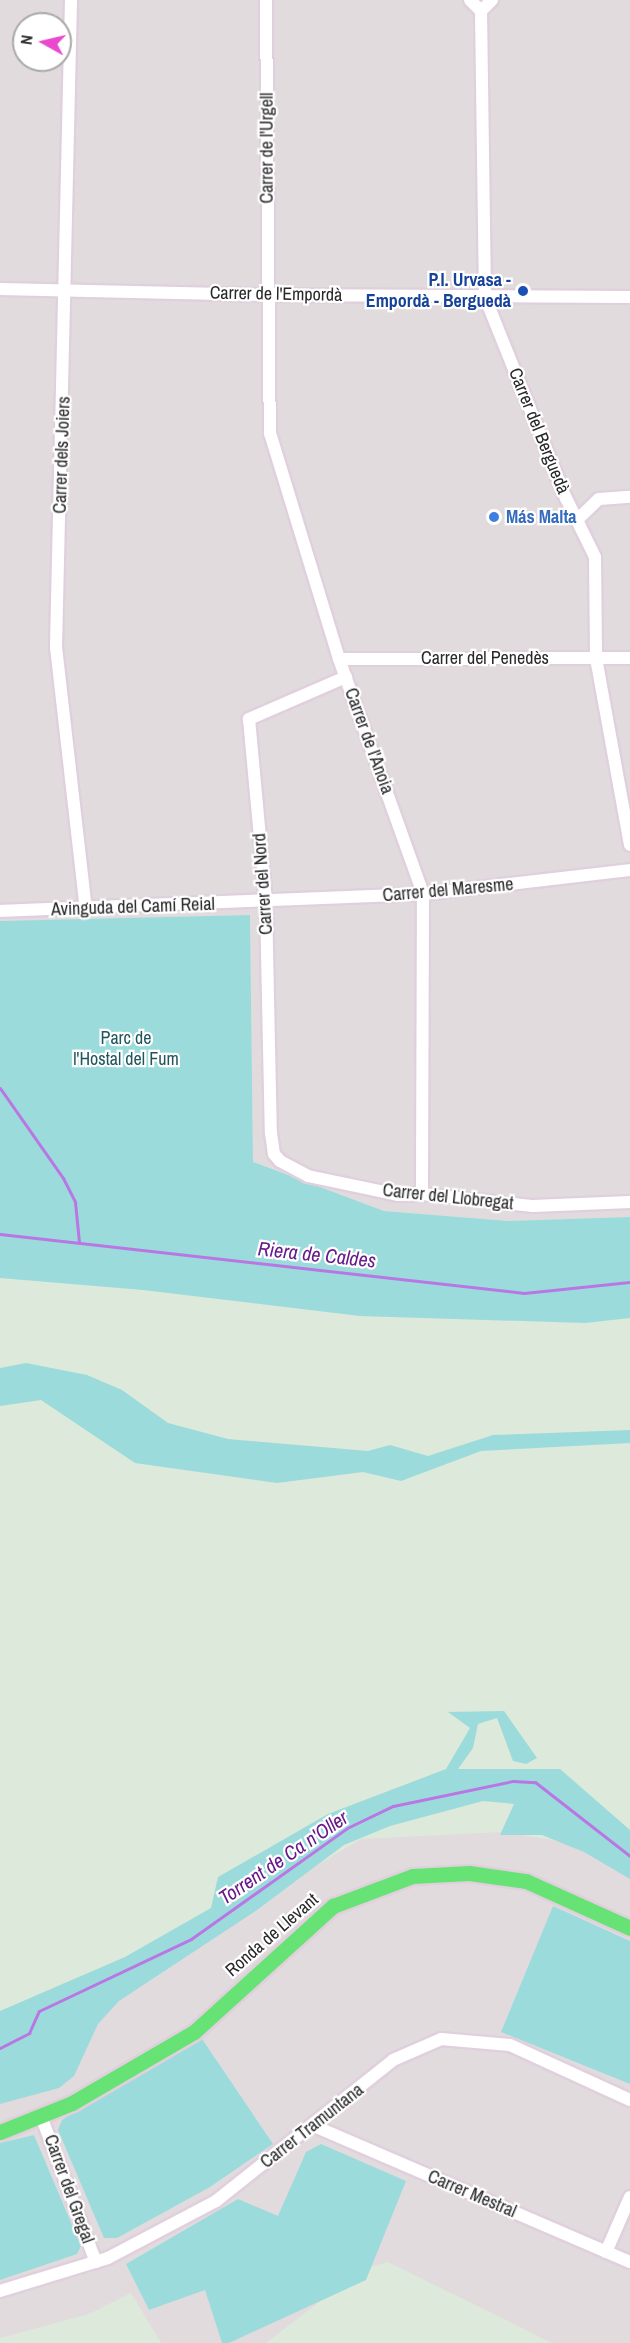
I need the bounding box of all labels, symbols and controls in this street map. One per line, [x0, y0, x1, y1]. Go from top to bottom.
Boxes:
north arrow [12, 12, 72, 72]
text: N [15, 34, 38, 46]
street label: Carrer de l'Urgell [256, 92, 278, 204]
place label: P.I. Urvasa - Empordà - Berguedà [366, 270, 511, 312]
street label: Carrer de l'Empordà [210, 282, 342, 306]
marker: P.I. Urvasa - Empordà - Berguedà [516, 284, 530, 298]
street label: Carrer del Berguedà [504, 365, 574, 497]
street label: Carrer dels Joiers [49, 396, 75, 514]
place label: Más Malta [506, 506, 577, 528]
marker: Más Malta [487, 510, 501, 524]
street label: Carrer del Penedès [421, 647, 549, 669]
street label: Carrer de l'Anoia [340, 685, 398, 797]
street label: Carrer del Nord [249, 833, 277, 935]
street label: Carrer del Maresme [382, 874, 514, 906]
street label: Avinguda del Camí Reial [51, 893, 215, 921]
park label: Parc de l'Hostal del Fum [73, 1028, 179, 1070]
street label: Carrer del Llobregat [382, 1179, 514, 1215]
water label: Riera de Caldes [257, 1236, 377, 1272]
water label: Torrent de Ca n'Oller [214, 1805, 352, 1909]
street label: Ronda de Llevant [221, 1889, 323, 1981]
street label: Carrer Tramuntana [256, 2079, 368, 2173]
street label: Carrer del Gregal [39, 2132, 99, 2246]
street label: Carrer Mestral [424, 2166, 520, 2222]

